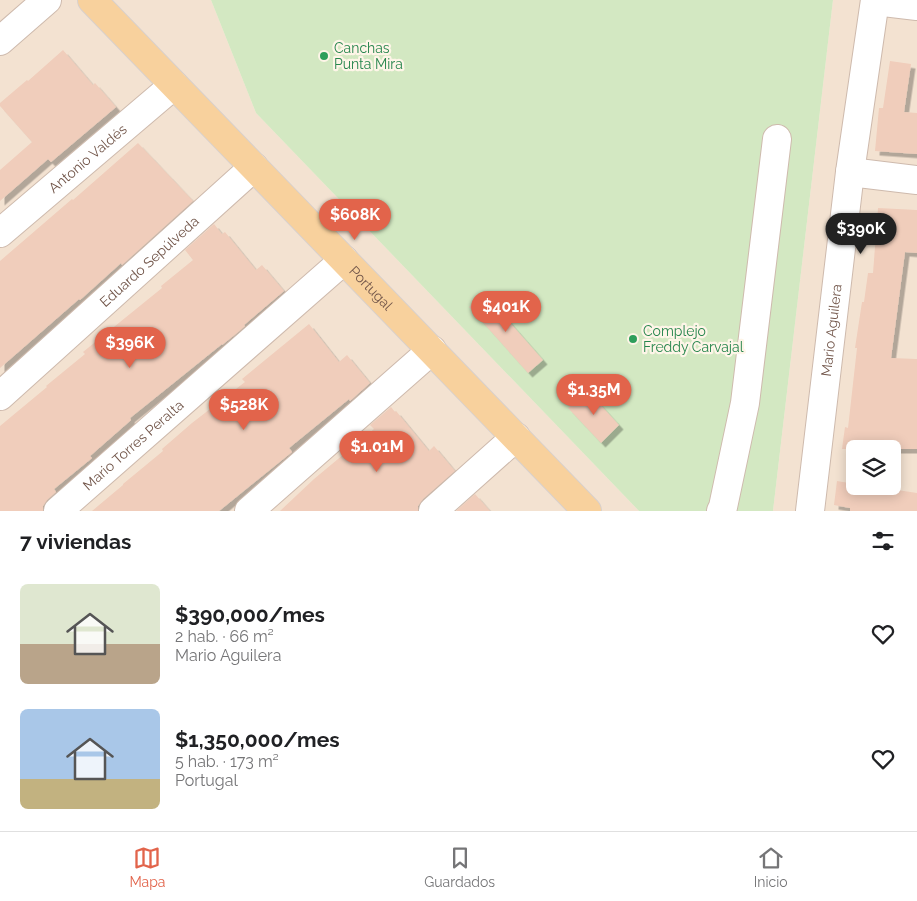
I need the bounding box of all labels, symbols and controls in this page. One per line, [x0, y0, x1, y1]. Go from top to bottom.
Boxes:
place label: Canchas Punta Mira [334, 40, 403, 72]
marker: Canchas Punta Mira [318, 50, 330, 62]
street label: Antonio Valdés [45, 121, 130, 196]
pin: $608K [320, 198, 390, 241]
text: $608K [330, 205, 380, 224]
pin: $390K [826, 212, 896, 255]
street label: Eduardo Sepúlveda [97, 213, 202, 310]
text: $390K [837, 219, 885, 238]
street label: Portugal [346, 263, 396, 313]
street label: Mario Aguilera [818, 283, 845, 377]
pin: $401K [471, 290, 541, 333]
text: $401K [482, 297, 530, 316]
place label: Complejo Freddy Carvajal [643, 323, 744, 355]
pin: $396K [95, 326, 165, 369]
text: $396K [106, 333, 154, 352]
marker: Complejo Freddy Carvajal [627, 333, 639, 345]
pin: $1.35M [553, 374, 635, 416]
text: $1.35M [567, 380, 621, 399]
pin: $528K [209, 388, 279, 431]
text: $528K [220, 395, 268, 414]
street label: Mario Torres Peralta [80, 397, 187, 493]
pin: $1.01M [336, 430, 418, 473]
text: $1.01M [350, 437, 404, 456]
map controls [846, 440, 901, 495]
button: layers [846, 440, 901, 495]
icon: filters [869, 527, 897, 555]
text: 7 viviendas [20, 529, 131, 554]
text: $390,000/mes [175, 602, 325, 627]
icon: home [60, 604, 120, 664]
icon: heart [869, 620, 897, 648]
text: 2 hab. · 66 m² [175, 627, 274, 646]
text: Mario Aguilera [175, 646, 281, 665]
text: $1,350,000/mes [175, 727, 340, 752]
icon: home [60, 729, 120, 789]
icon: heart [869, 745, 897, 773]
text: 5 hab. · 173 m² [175, 752, 279, 771]
text: Portugal [175, 771, 238, 790]
tab: Mapa [129, 844, 165, 890]
tab: Guardados [424, 844, 495, 890]
tab: Inicio [754, 844, 788, 890]

